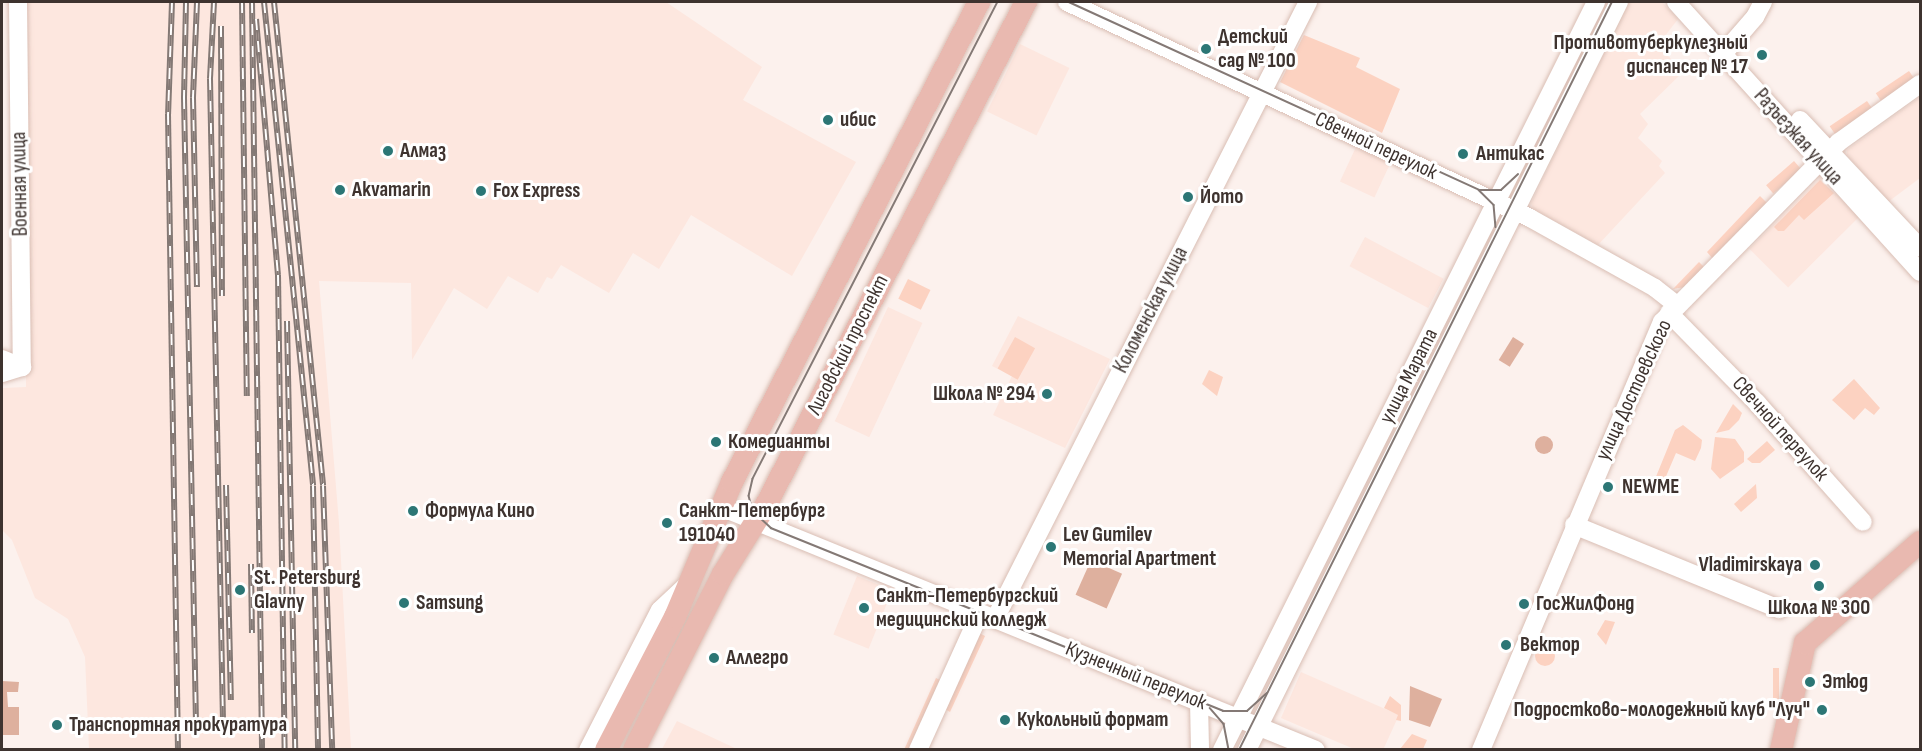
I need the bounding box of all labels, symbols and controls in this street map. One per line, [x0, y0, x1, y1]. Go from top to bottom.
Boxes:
place label: Детский сад № 100 [1218, 24, 1296, 74]
place label: Противотуберкулезный диспансер № 17 [1554, 30, 1748, 80]
marker: Детский сад № 100 [1199, 42, 1213, 56]
marker: Противотуберкулезный диспансер № 17 [1753, 46, 1771, 64]
street label: Разъезжая улица [1748, 84, 1848, 190]
place label: ибис [840, 107, 876, 133]
street label: Свечной переулок [1311, 107, 1441, 185]
marker: ибис [821, 113, 835, 127]
street label: Военная улица [6, 131, 34, 237]
place label: Алмаз [400, 138, 446, 164]
place label: Антикас [1476, 141, 1545, 167]
marker: Алмаз [381, 144, 395, 158]
marker: Антикас [1454, 145, 1472, 163]
place label: Akvamarin [352, 177, 431, 203]
place label: Fox Express [493, 178, 580, 204]
marker: Akvamarin [333, 183, 347, 197]
marker: Fox Express [474, 184, 488, 198]
place label: Йото [1200, 184, 1243, 210]
marker: Йото [1181, 190, 1195, 204]
street label: Коломенская улица [1108, 243, 1194, 377]
street label: Лиговский проспект [802, 271, 894, 419]
street label: улица Достоевского [1590, 316, 1678, 464]
street label: улица Марата [1374, 324, 1444, 428]
street label: Свечной переулок [1726, 372, 1834, 486]
place label: Школа № 294 [933, 381, 1035, 407]
marker: Школа № 294 [1040, 387, 1054, 401]
place label: Комедианты [728, 429, 830, 455]
marker: Комедианты [709, 435, 723, 449]
place label: NEWME [1622, 474, 1679, 500]
marker: NEWME [1599, 478, 1617, 496]
place label: Формула Кино [425, 498, 535, 524]
place label: Санкт-Петербург 191040 [679, 498, 825, 548]
marker: Формула Кино [406, 504, 420, 518]
marker: Санкт-Петербург 191040 [660, 516, 674, 530]
place label: Lev Gumilev Memorial Apartment [1063, 522, 1216, 572]
marker: Lev Gumilev Memorial Apartment [1044, 540, 1058, 554]
place label: Vladimirskaya [1699, 552, 1802, 578]
marker: Vladimirskaya [1806, 556, 1824, 574]
place label: St. Petersburg Glavny [254, 565, 361, 615]
marker: Школа № 300 [1812, 579, 1826, 593]
marker: St. Petersburg Glavny [231, 581, 249, 599]
place label: Санкт-Петербургский медицинский колледж [876, 583, 1058, 633]
place label: Samsung [416, 590, 483, 616]
place label: ГосЖилФонд [1536, 591, 1634, 617]
place label: Школа № 300 [1768, 595, 1870, 621]
marker: Samsung [397, 596, 411, 610]
marker: ГосЖилФонд [1517, 597, 1531, 611]
marker: Санкт-Петербургский медицинский колледж [857, 601, 871, 615]
place label: Вектор [1520, 632, 1580, 658]
street label: Кузнечный переулок [1062, 636, 1210, 716]
marker: Вектор [1497, 636, 1515, 654]
place label: Аллегро [726, 645, 788, 671]
marker: Аллегро [707, 651, 721, 665]
place label: Этюд [1822, 669, 1868, 695]
marker: Этюд [1803, 675, 1817, 689]
place label: Подростково-молодежный клуб "Луч" [1513, 697, 1810, 723]
marker: Подростково-молодежный клуб "Луч" [1815, 703, 1829, 717]
place label: Кукольный формат [1017, 707, 1168, 733]
place label: Транспортная прокуратура [69, 712, 287, 738]
marker: Кукольный формат [998, 713, 1012, 727]
marker: Транспортная прокуратура [50, 718, 64, 732]

